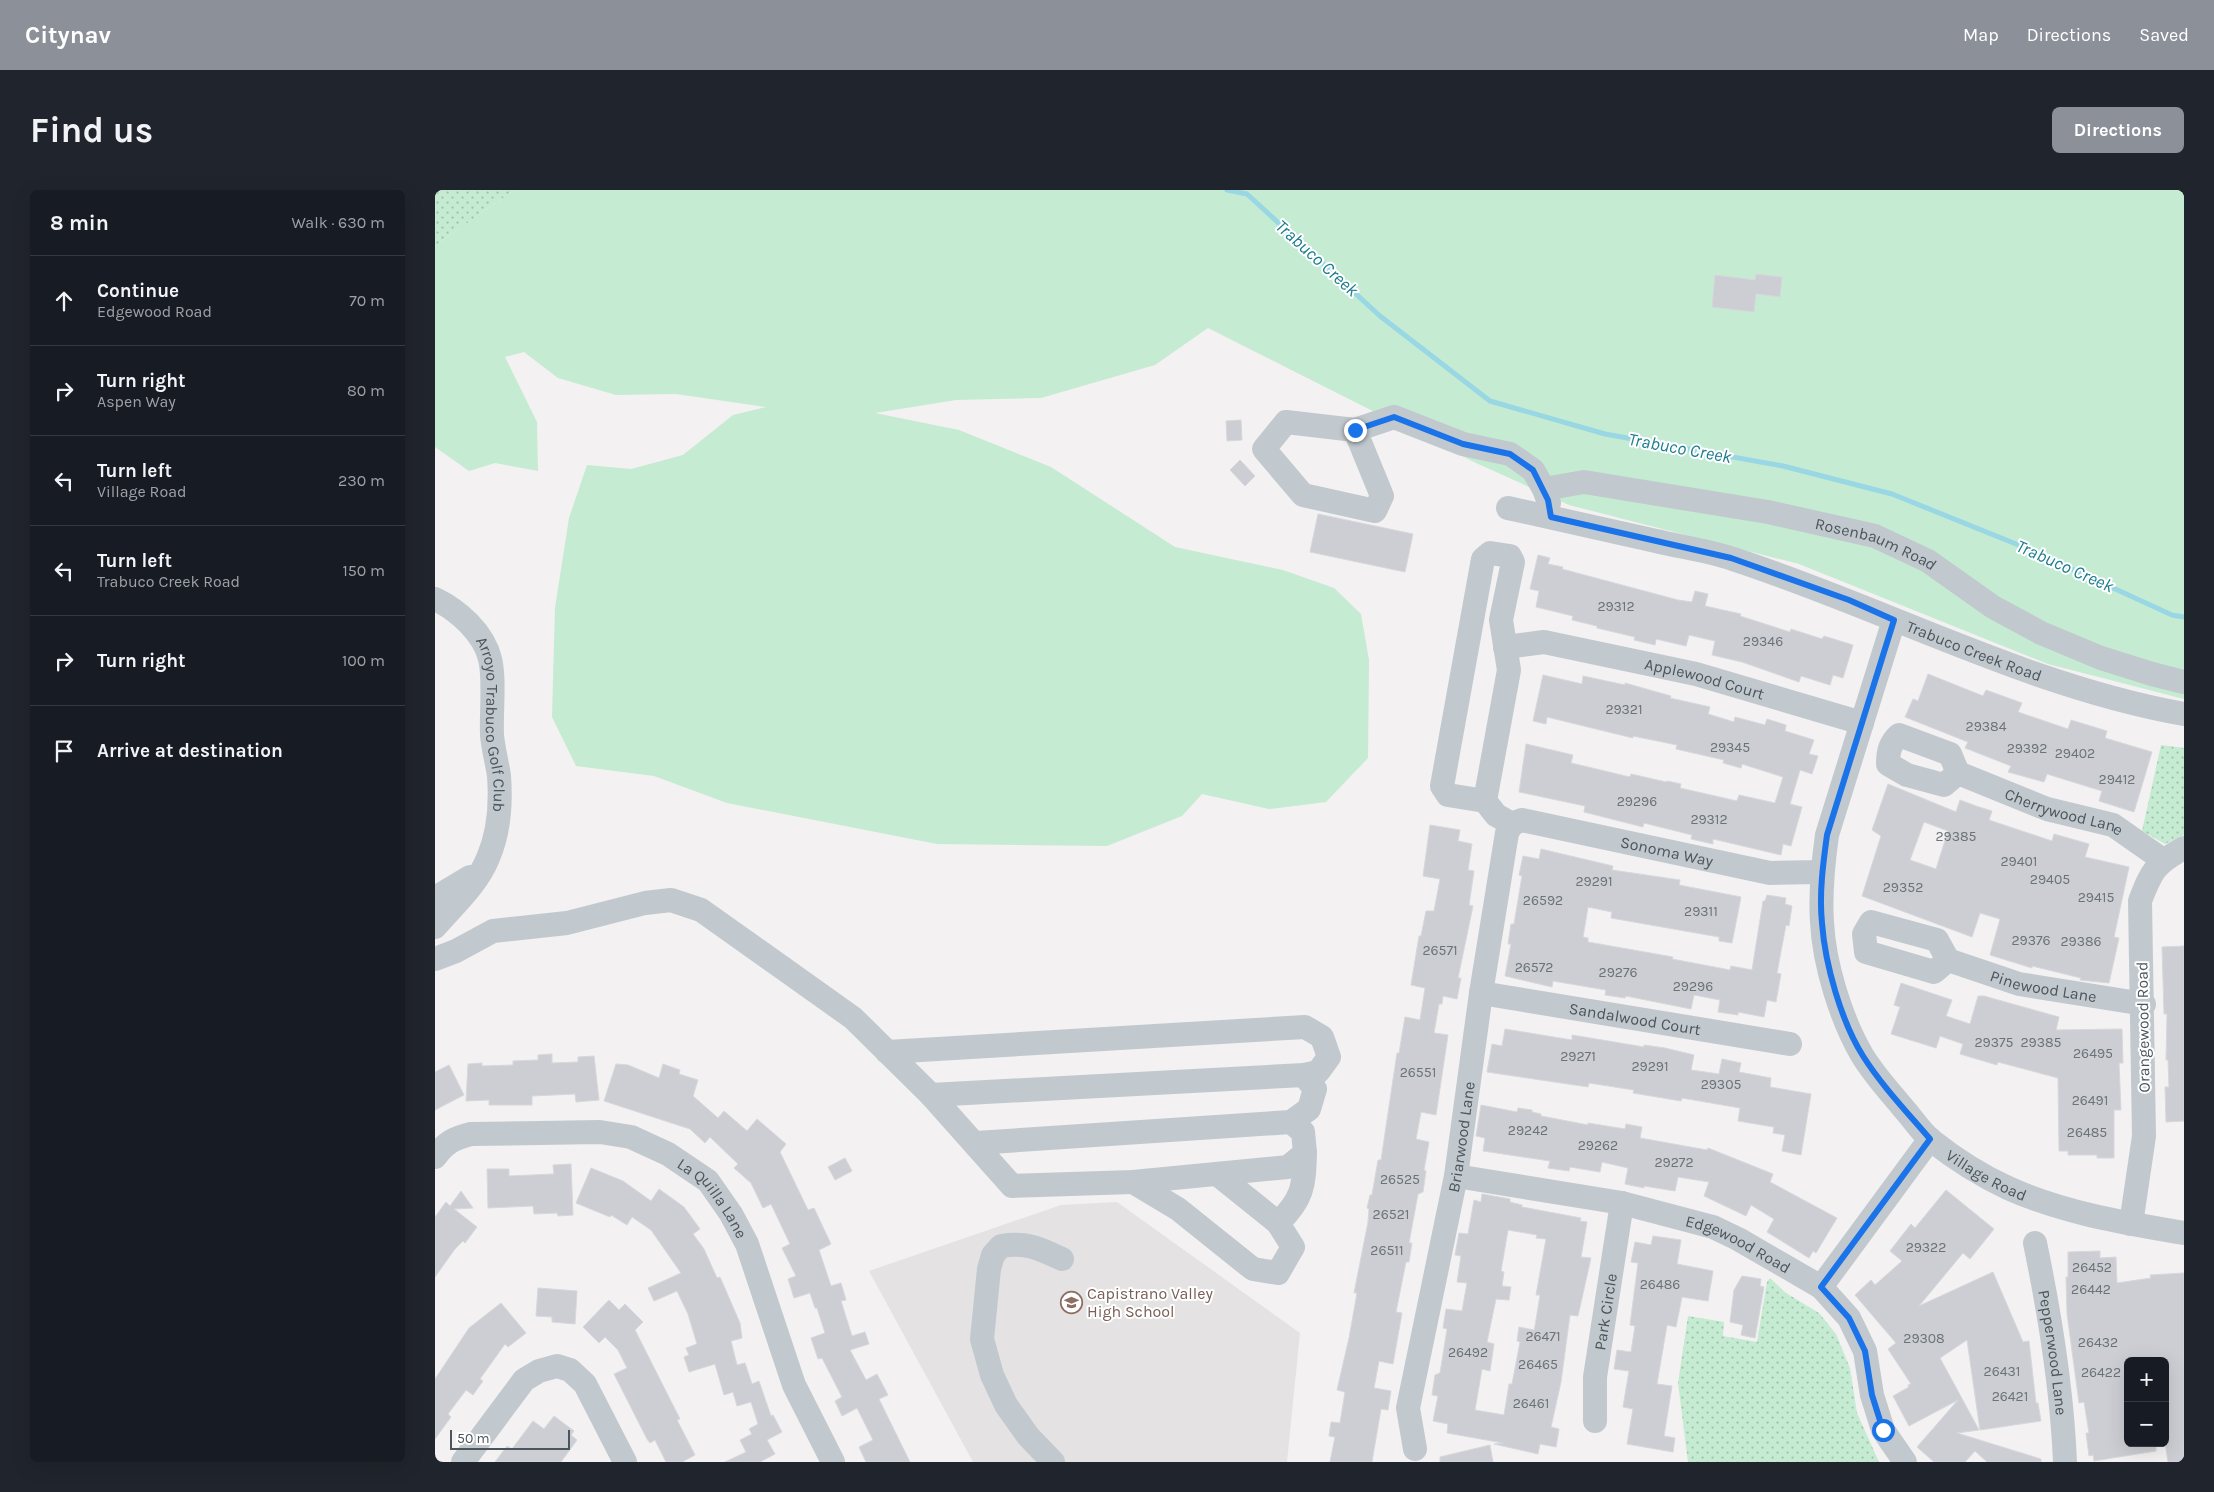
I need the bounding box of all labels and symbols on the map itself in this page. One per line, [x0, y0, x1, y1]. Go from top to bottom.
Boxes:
water label: Trabuco Creek [1271, 215, 1364, 302]
route end [1344, 419, 1367, 442]
water label: Trabuco Creek [1627, 428, 1734, 468]
street label: Rosenbaum Road [1813, 513, 1941, 574]
water label: Trabuco Creek [2013, 535, 2118, 598]
house number: 29312 [1597, 598, 1635, 615]
street label: Trabuco Creek Road [1904, 616, 2045, 685]
street label: Arroyo Trabuco Golf Club [472, 633, 509, 813]
house number: 29346 [1743, 633, 1783, 650]
street label: Applewood Court [1643, 654, 1767, 703]
house number: 29321 [1605, 701, 1643, 718]
house number: 29384 [1966, 718, 2007, 735]
house number: 29345 [1710, 739, 1750, 756]
house number: 29392 [2007, 740, 2047, 757]
house number: 29402 [2055, 745, 2095, 762]
house number: 29412 [2099, 771, 2135, 788]
street label: Cherrywood Lane [2002, 784, 2127, 839]
house number: 29296 [1617, 793, 1657, 810]
house number: 29312 [1690, 811, 1728, 828]
house number: 29385 [1935, 828, 1977, 845]
street label: Sonoma Way [1619, 832, 1716, 870]
house number: 29401 [2001, 853, 2038, 870]
house number: 29405 [2030, 871, 2070, 888]
house number: 29291 [1575, 873, 1613, 890]
house number: 29352 [1883, 879, 1923, 896]
house number: 29415 [2078, 889, 2114, 906]
house number: 26592 [1523, 892, 1563, 909]
house number: 29311 [1684, 903, 1718, 920]
house number: 29376 [2011, 932, 2051, 949]
house number: 29386 [2060, 933, 2102, 950]
house number: 26571 [1422, 942, 1458, 959]
house number: 26572 [1515, 959, 1553, 976]
street label: Orangewood Road [2132, 961, 2154, 1093]
house number: 29276 [1599, 964, 1637, 981]
street label: Pinewood Lane [1988, 966, 2098, 1006]
house number: 29296 [1673, 978, 1713, 995]
street label: Sandalwood Court [1568, 998, 1702, 1039]
house number: 29375 [1975, 1034, 2014, 1051]
house number: 29385 [2020, 1034, 2062, 1051]
house number: 26495 [2073, 1045, 2113, 1062]
house number: 29271 [1560, 1048, 1596, 1065]
house number: 29291 [1631, 1058, 1669, 1075]
house number: 26551 [1400, 1064, 1436, 1081]
house number: 29305 [1701, 1076, 1741, 1093]
street label: Briarwood Lane [1443, 1080, 1478, 1194]
house number: 26491 [2072, 1092, 2108, 1109]
house number: 29242 [1508, 1122, 1548, 1139]
house number: 26485 [2067, 1124, 2107, 1141]
house number: 29262 [1578, 1137, 1618, 1154]
street label: Village Road [1942, 1145, 2030, 1204]
street label: La Quilla Lane [674, 1154, 752, 1241]
house number: 29272 [1654, 1154, 1694, 1171]
house number: 26525 [1380, 1171, 1420, 1188]
house number: 26521 [1373, 1206, 1409, 1223]
street label: Edgewood Road [1684, 1211, 1794, 1277]
house number: 29322 [1906, 1239, 1946, 1256]
house number: 26511 [1370, 1242, 1404, 1259]
house number: 26452 [2072, 1259, 2112, 1276]
street label: Park Circle [1590, 1272, 1620, 1352]
house number: 26486 [1640, 1276, 1680, 1293]
house number: 26442 [2071, 1281, 2111, 1298]
place label: Capistrano Valley High School [1087, 1284, 1213, 1321]
street label: Pepperwood Lane [2035, 1288, 2071, 1416]
school or university icon: Capistrano Valley High School [1059, 1290, 1083, 1314]
house number: 26471 [1525, 1328, 1561, 1345]
house number: 29308 [1903, 1330, 1945, 1347]
house number: 26432 [2078, 1334, 2118, 1351]
house number: 26492 [1448, 1344, 1488, 1361]
house number: 26465 [1518, 1356, 1558, 1373]
house number: 26431 [1984, 1363, 2020, 1380]
house number: 26422 [2081, 1364, 2121, 1381]
house number: 26421 [1992, 1388, 2028, 1405]
house number: 26461 [1513, 1395, 1549, 1412]
route start [1872, 1419, 1895, 1442]
scale bar [450, 1427, 570, 1450]

